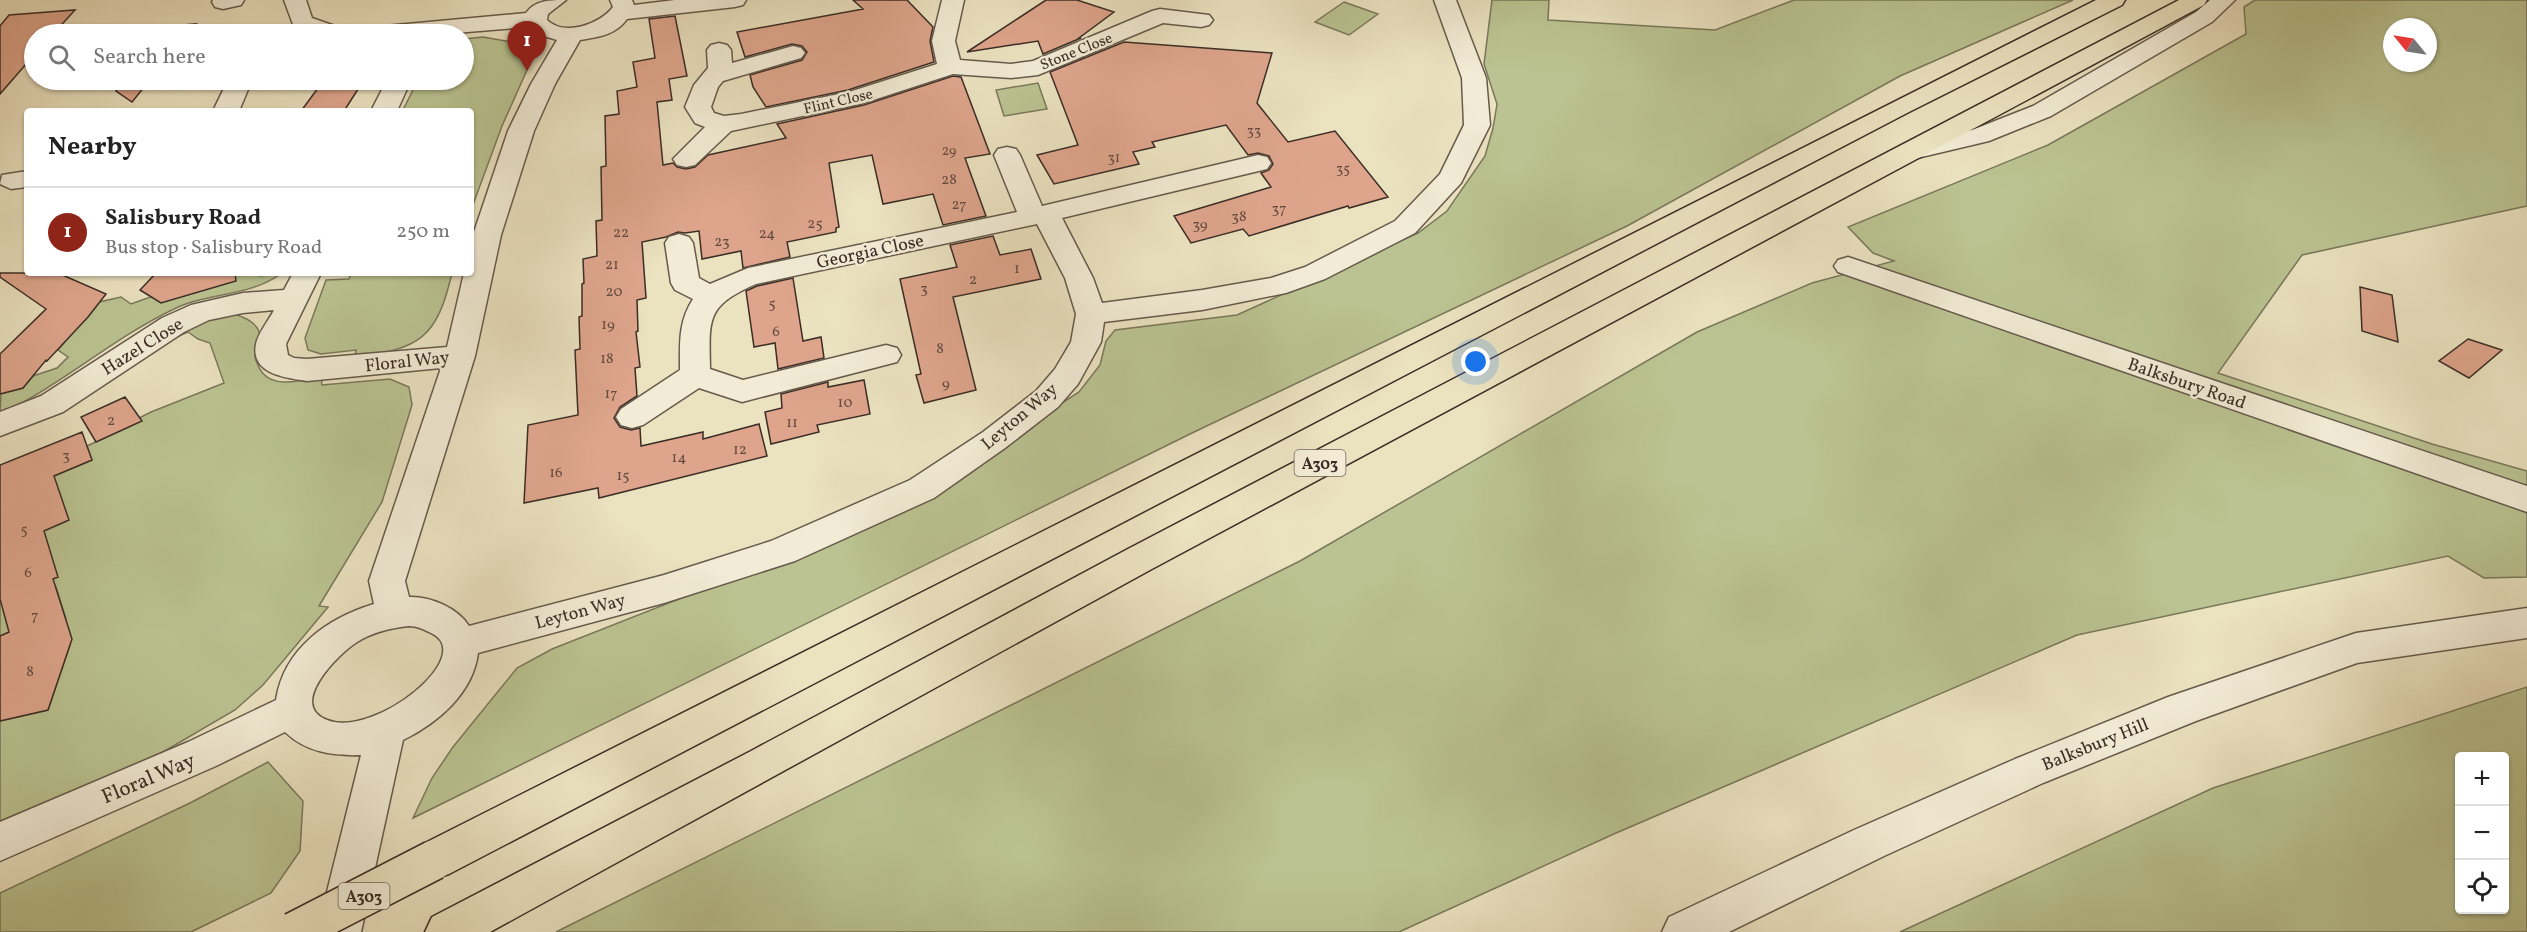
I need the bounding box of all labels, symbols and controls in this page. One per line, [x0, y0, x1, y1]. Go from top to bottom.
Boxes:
north arrow [2383, 18, 2437, 72]
pin: 1 [508, 22, 546, 71]
search box [24, 24, 474, 90]
street label: Stone Close [1037, 28, 1116, 76]
icon: search [45, 41, 78, 74]
text: Search here [93, 42, 206, 73]
street label: Flint Close [802, 84, 875, 121]
house number: 33 [1247, 122, 1261, 141]
text: Nearby [48, 129, 137, 165]
house number: 29 [942, 142, 956, 161]
house number: 31 [1108, 149, 1120, 168]
house number: 35 [1336, 160, 1350, 179]
house number: 28 [941, 170, 957, 191]
house number: 27 [952, 195, 966, 216]
house number: 37 [1272, 199, 1286, 220]
text: Salisbury Road [105, 203, 261, 234]
house number: 38 [1231, 207, 1247, 228]
house number: 25 [807, 214, 823, 235]
house number: 39 [1192, 215, 1208, 236]
text: 1 [63, 218, 72, 246]
text: 250 m [396, 218, 450, 246]
house number: 22 [613, 223, 629, 244]
house number: 24 [759, 224, 775, 245]
street label: Georgia Close [814, 229, 926, 276]
house number: 23 [714, 232, 730, 253]
text: Bus stop · Salisbury Road [105, 234, 322, 262]
house number: 21 [605, 255, 619, 276]
house number: 1 [1014, 259, 1020, 280]
house number: 2 [969, 270, 977, 291]
house number: 3 [920, 279, 928, 300]
house number: 20 [606, 282, 622, 303]
house number: 5 [768, 294, 776, 315]
street label: Hazel Close [97, 312, 188, 382]
house number: 19 [601, 315, 615, 336]
house number: 6 [772, 322, 780, 343]
house number: 8 [936, 339, 944, 360]
street label: Floral Way [364, 346, 451, 379]
your location [1461, 347, 1490, 376]
house number: 18 [600, 349, 614, 370]
street label: Balksbury Road [2124, 352, 2249, 416]
house number: 9 [942, 374, 950, 395]
street label: Leyton Way [976, 378, 1064, 457]
house number: 17 [604, 384, 618, 405]
house number: 10 [838, 393, 852, 414]
house number: 2 [107, 411, 115, 432]
house number: 11 [786, 413, 798, 434]
house number: 12 [733, 440, 747, 461]
house number: 3 [62, 446, 70, 467]
house number: 14 [672, 448, 686, 469]
road number: A303 [1294, 450, 1346, 476]
house number: 16 [549, 463, 563, 484]
house number: 15 [616, 466, 630, 487]
house number: 5 [20, 520, 28, 541]
house number: 6 [24, 563, 32, 584]
street label: Leyton Way [532, 588, 629, 637]
house number: 7 [31, 606, 39, 627]
house number: 8 [26, 662, 34, 683]
street label: Balksbury Hill [2038, 713, 2153, 778]
street label: Floral Way [97, 746, 200, 812]
map controls [2455, 752, 2509, 914]
button: + [2455, 752, 2509, 806]
button: − [2455, 806, 2509, 860]
button: locate [2455, 860, 2509, 914]
road number: A303 [338, 883, 389, 909]

